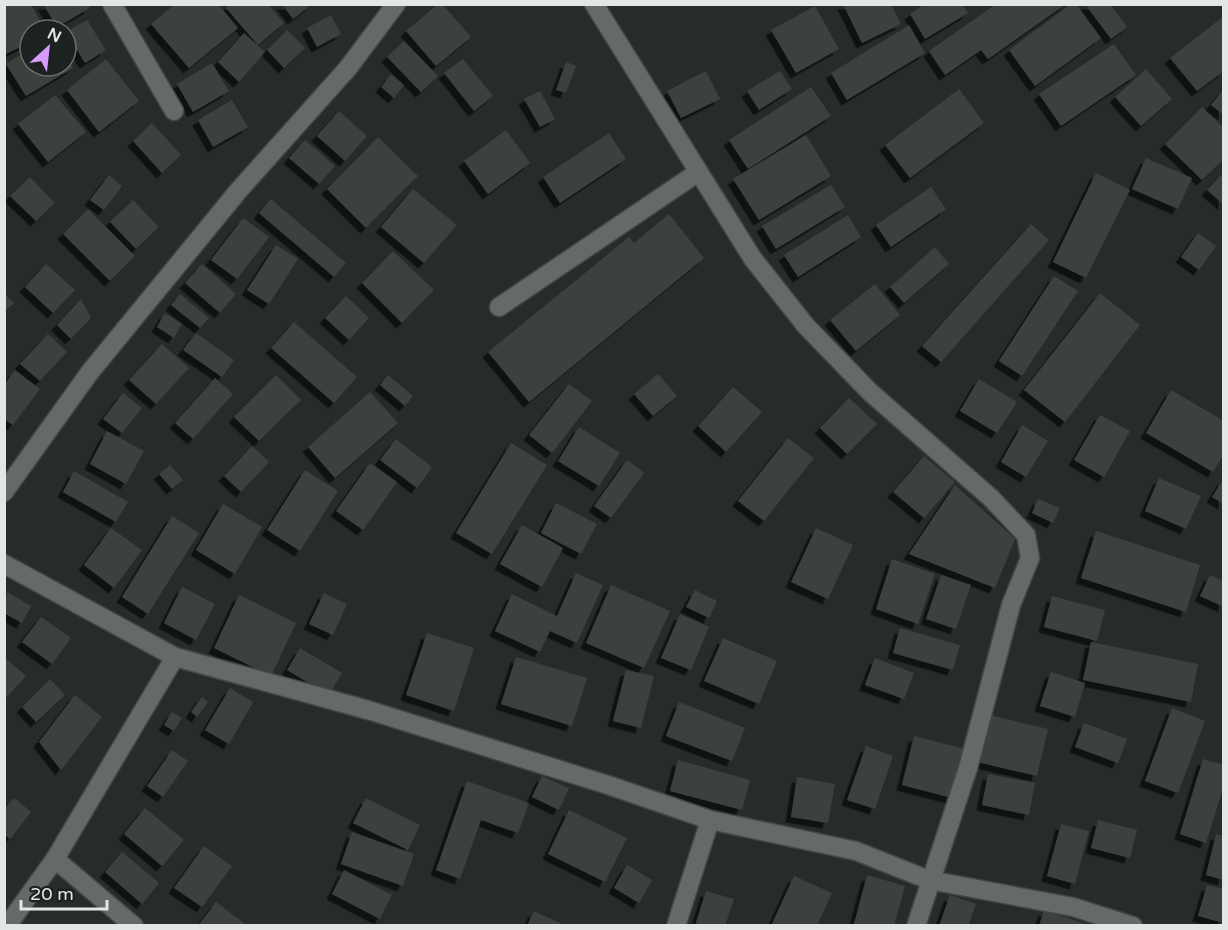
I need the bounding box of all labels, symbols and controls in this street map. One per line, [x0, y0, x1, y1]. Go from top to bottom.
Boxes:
north arrow [18, 18, 78, 78]
text: N [44, 24, 65, 47]
scale bar [21, 873, 106, 911]
text: 20 m [30, 883, 74, 905]

